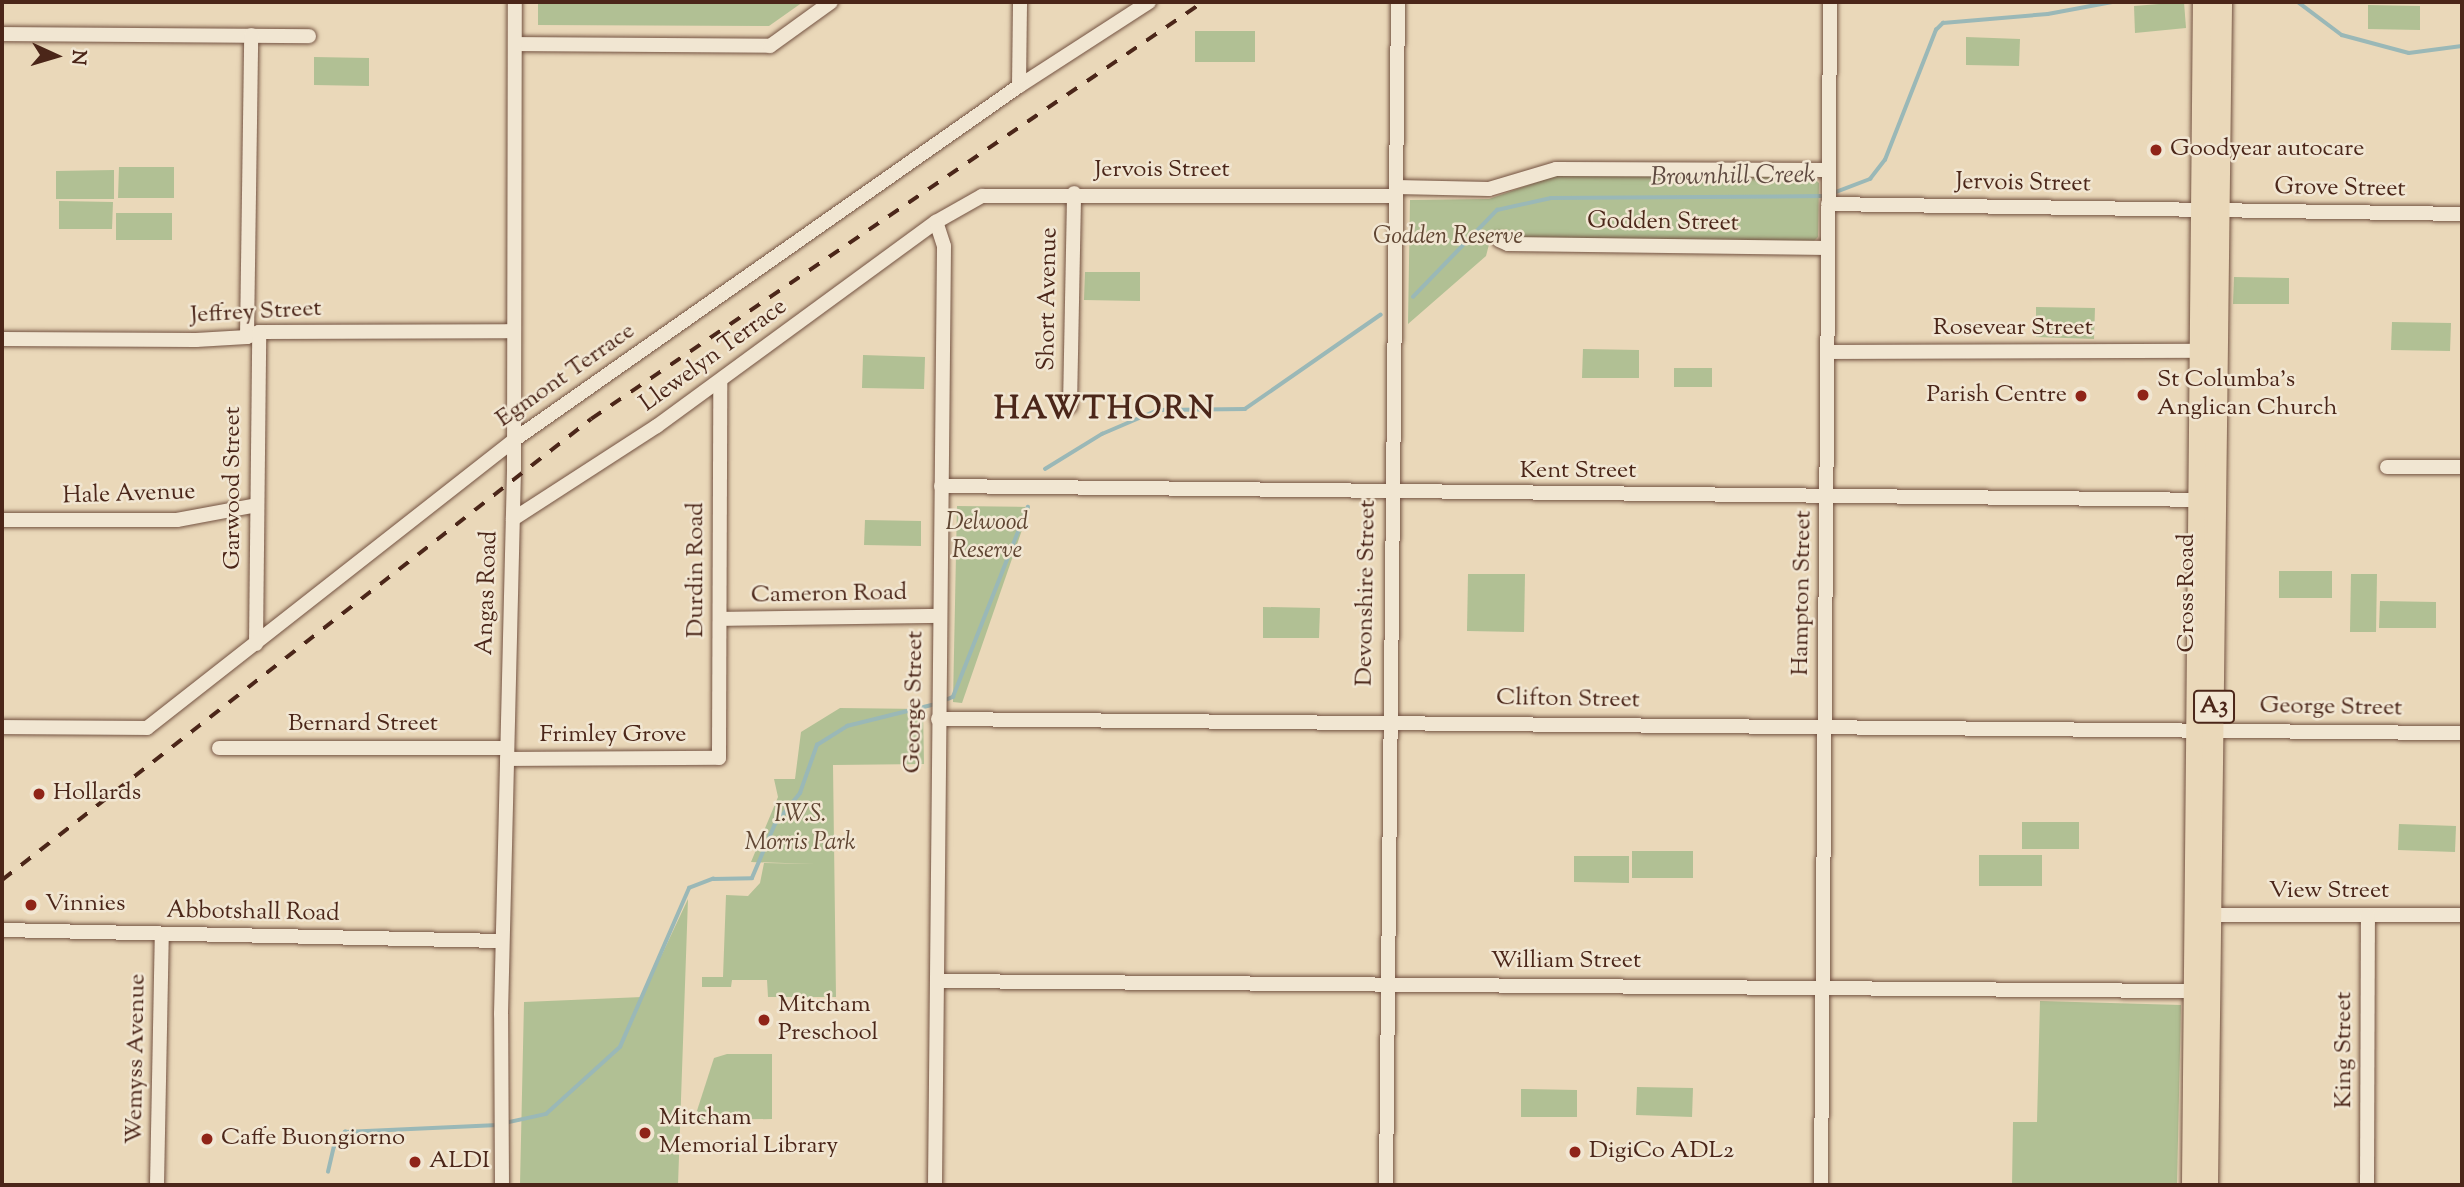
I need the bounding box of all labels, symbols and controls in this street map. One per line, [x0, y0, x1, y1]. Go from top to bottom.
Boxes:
north arrow [21, 21, 91, 91]
text: N [63, 49, 91, 66]
place label: Goodyear autocare [2170, 136, 2364, 164]
marker: Goodyear autocare [2148, 142, 2164, 158]
street label: Jervois Street [1094, 157, 1230, 185]
water label: Brownhill Creek [1650, 160, 1816, 194]
street label: Jervois Street [1955, 168, 2091, 200]
street label: Grove Street [2274, 173, 2406, 205]
street label: Godden Street [1587, 207, 1739, 239]
park label: Godden Reserve [1373, 224, 1523, 252]
street label: Short Avenue [1033, 227, 1065, 371]
street label: Llewelyn Terrace [635, 293, 793, 419]
street label: Jeffrey Street [190, 295, 322, 331]
street label: Rosevear Street [1933, 315, 2093, 343]
street label: Egmont Terrace [491, 317, 641, 435]
place label: St Columba's Anglican Church [2157, 367, 2338, 423]
place label: Parish Centre [1926, 382, 2067, 410]
marker: St Columba's Anglican Church [2135, 387, 2151, 403]
marker: Parish Centre [2073, 388, 2089, 404]
district label: HAWTHORN [995, 391, 1215, 429]
street label: Garwood Street [220, 406, 248, 570]
street label: Kent Street [1520, 458, 1636, 486]
street label: Hale Avenue [62, 478, 196, 512]
street label: Devonshire Street [1351, 500, 1383, 686]
street label: Durdin Road [683, 502, 711, 638]
park label: Delwood Reserve [946, 510, 1028, 566]
street label: Hampton Street [1787, 510, 1819, 676]
street label: Angas Road [471, 530, 505, 656]
street label: Cross Road [2174, 533, 2202, 653]
street label: Cameron Road [751, 579, 907, 611]
street label: George Street [899, 630, 931, 774]
street label: Clifton Street [1496, 684, 1640, 716]
road number: A3 [2193, 688, 2235, 726]
street label: George Street [2259, 692, 2403, 724]
street label: Bernard Street [288, 711, 438, 739]
street label: Frimley Grove [539, 722, 687, 750]
place label: Hollards [53, 780, 141, 808]
marker: Hollards [31, 786, 47, 802]
park label: I.W.S. Morris Park [744, 802, 856, 858]
street label: View Street [2269, 878, 2389, 906]
place label: Vinnies [45, 891, 125, 919]
marker: Vinnies [23, 897, 39, 913]
street label: Abbotshall Road [166, 897, 340, 929]
street label: William Street [1491, 948, 1641, 976]
street label: Wemyss Avenue [121, 973, 153, 1145]
place label: Mitcham Preschool [778, 992, 878, 1048]
street label: King Street [2331, 992, 2359, 1108]
marker: Mitcham Preschool [756, 1012, 772, 1028]
place label: Mitcham Memorial Library [659, 1105, 838, 1161]
place label: Caffe Buongiorno [221, 1125, 405, 1153]
marker: Mitcham Memorial Library [637, 1125, 653, 1141]
marker: Caffe Buongiorno [199, 1131, 215, 1147]
place label: DigiCo ADL2 [1589, 1138, 1734, 1166]
marker: DigiCo ADL2 [1567, 1144, 1583, 1160]
place label: ALDI [429, 1148, 490, 1176]
marker: ALDI [407, 1154, 423, 1170]

